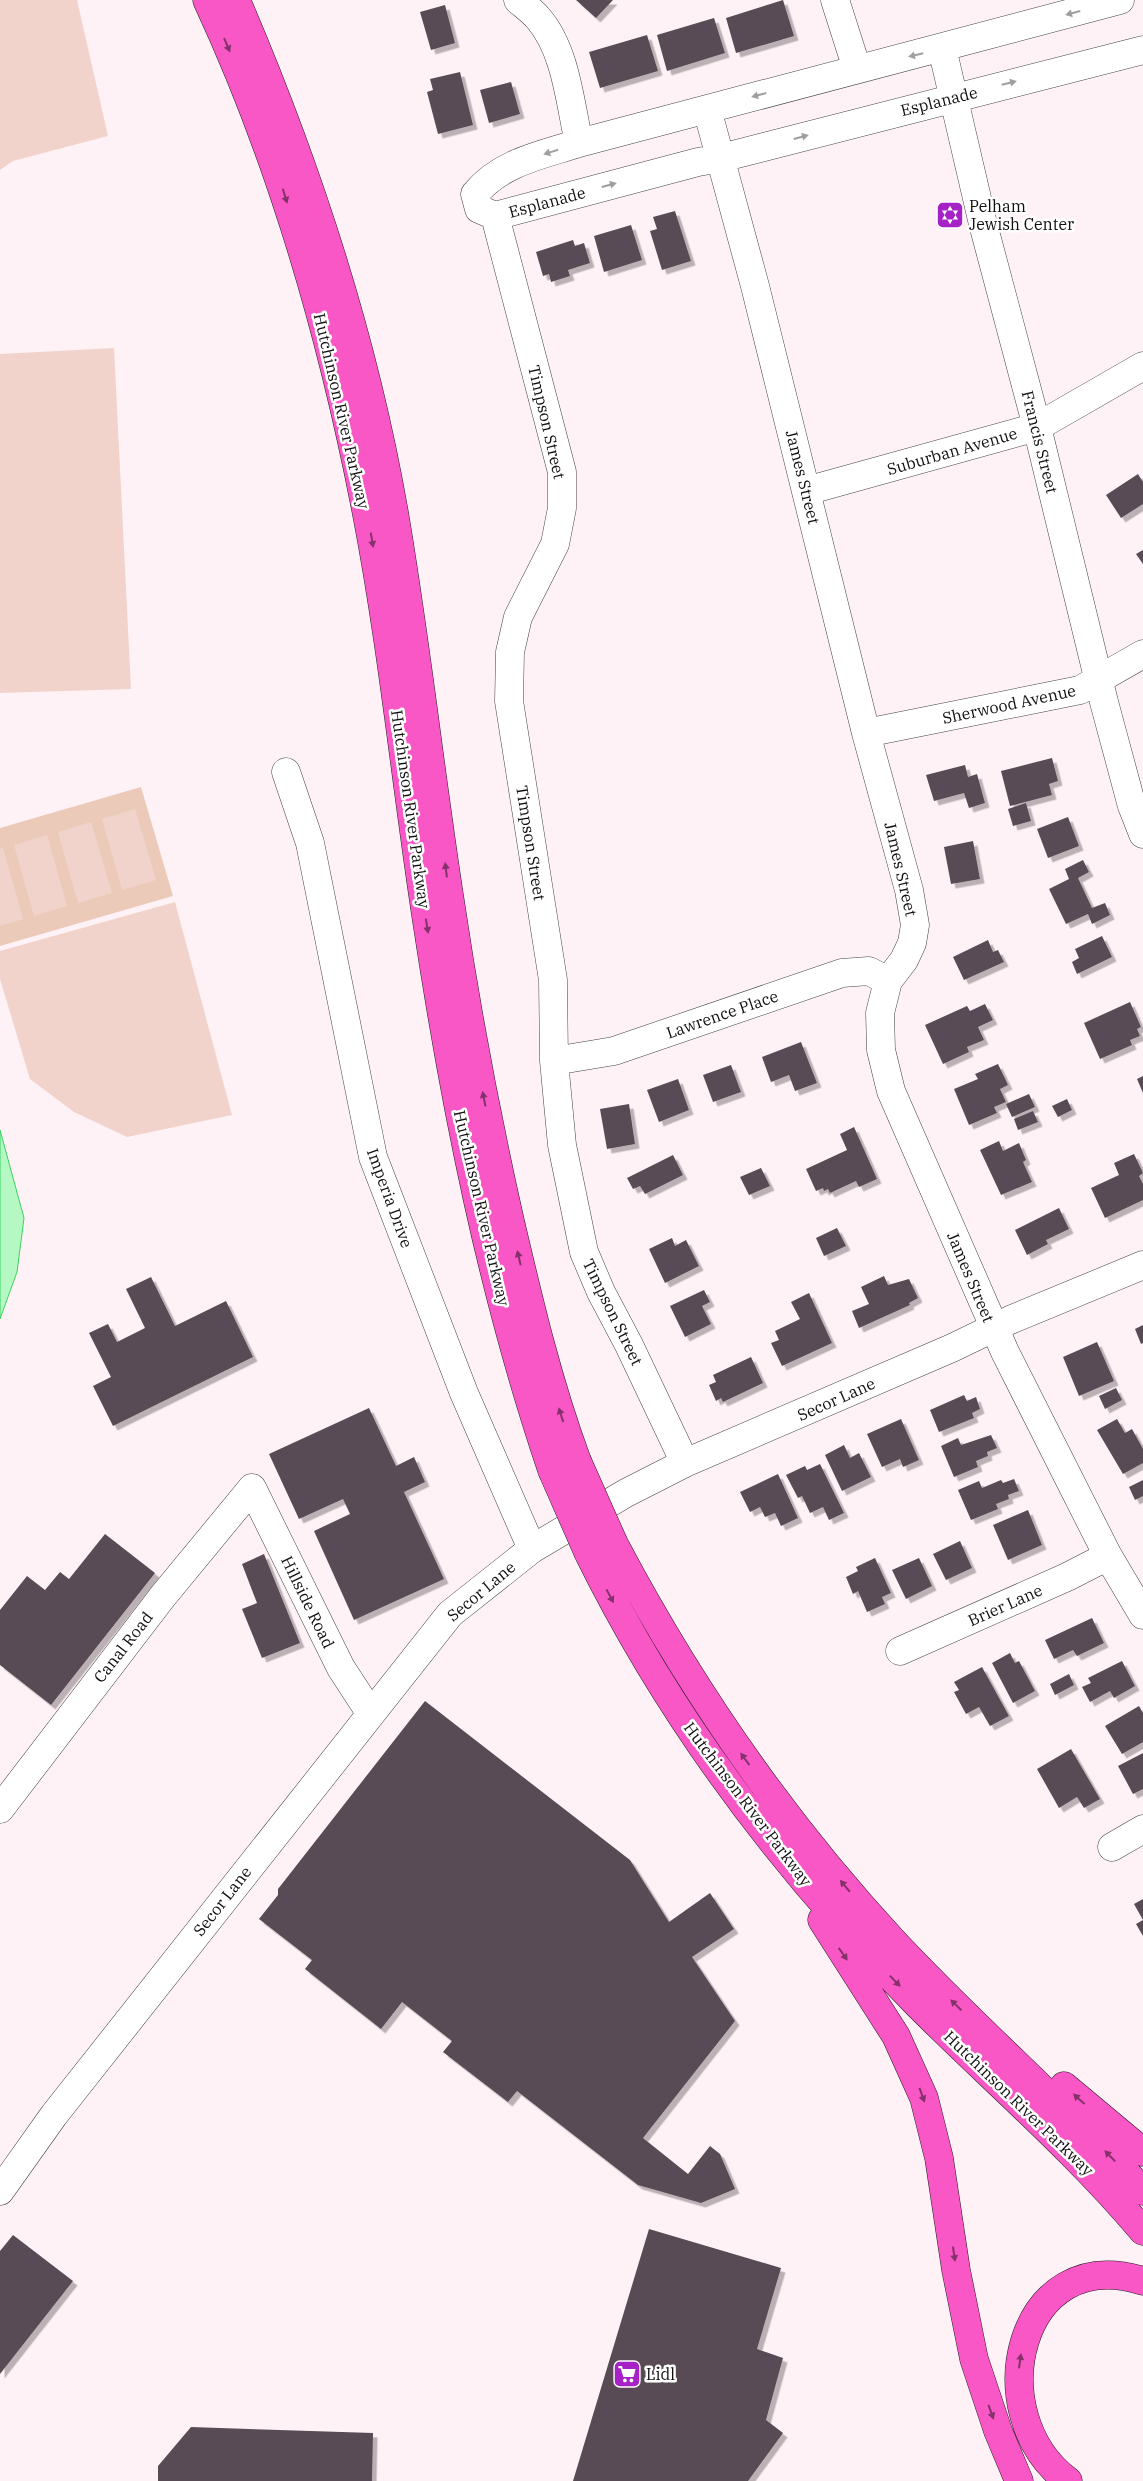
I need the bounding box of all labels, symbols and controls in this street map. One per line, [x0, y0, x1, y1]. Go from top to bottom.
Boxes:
one-way arrow [1065, 9, 1080, 17]
one-way arrow [223, 37, 231, 52]
one-way arrow [908, 51, 923, 59]
one-way arrow [1001, 79, 1016, 87]
street label: Esplanade [898, 82, 980, 120]
one-way arrow [751, 92, 766, 100]
one-way arrow [793, 132, 808, 140]
one-way arrow [543, 148, 558, 156]
one-way arrow [602, 181, 617, 189]
street label: Esplanade [506, 182, 588, 222]
one-way arrow [281, 189, 289, 204]
place label: Pelham Jewish Center [969, 196, 1074, 234]
synagogue icon: Pelham Jewish Center [935, 200, 965, 230]
street label: Hutchinson River Parkway [310, 311, 374, 511]
street label: Timpson Street [524, 363, 570, 481]
street label: Francis Street [1018, 388, 1063, 496]
street label: Suburban Avenue [885, 423, 1019, 479]
street label: James Street [782, 428, 824, 526]
one-way arrow [368, 533, 376, 549]
street label: Sherwood Avenue [940, 680, 1078, 728]
street label: Hutchinson River Parkway [387, 708, 435, 910]
street label: Timpson Street [512, 784, 550, 902]
street label: James Street [880, 820, 922, 918]
one-way arrow [442, 862, 450, 878]
one-way arrow [424, 919, 432, 935]
street label: Lawrence Place [663, 985, 781, 1043]
one-way arrow [480, 1092, 488, 1107]
street label: Hutchinson River Parkway [450, 1108, 514, 1308]
street label: Imperia Drive [363, 1146, 417, 1250]
street label: James Street [943, 1229, 999, 1326]
one-way arrow [514, 1250, 522, 1266]
street label: Timpson Street [579, 1255, 648, 1369]
street label: Secor Lane [794, 1373, 878, 1425]
one-way arrow [557, 1407, 565, 1422]
street label: Hillside Road [277, 1553, 339, 1652]
street label: Secor Lane [443, 1557, 519, 1625]
street label: Brier Lane [965, 1580, 1045, 1630]
one-way arrow [606, 1588, 614, 1603]
street label: Canal Road [89, 1607, 157, 1686]
street label: Hutchinson River Parkway [680, 1718, 817, 1890]
one-way arrow [739, 1753, 750, 1766]
street label: Secor Lane [189, 1862, 255, 1940]
one-way arrow [840, 1880, 851, 1893]
one-way arrow [838, 1947, 848, 1961]
one-way arrow [889, 1974, 901, 1986]
one-way arrow [951, 1999, 963, 2011]
street label: Hutchinson River Parkway [940, 2026, 1098, 2180]
one-way arrow [919, 2088, 927, 2103]
one-way arrow [1073, 2093, 1085, 2105]
one-way arrow [1104, 2150, 1116, 2162]
one-way arrow [950, 2246, 958, 2262]
one-way arrow [1016, 2353, 1024, 2369]
supermarket icon: Lidl [612, 2359, 642, 2389]
place label: Lidl [646, 2364, 675, 2384]
one-way arrow [988, 2404, 995, 2419]

